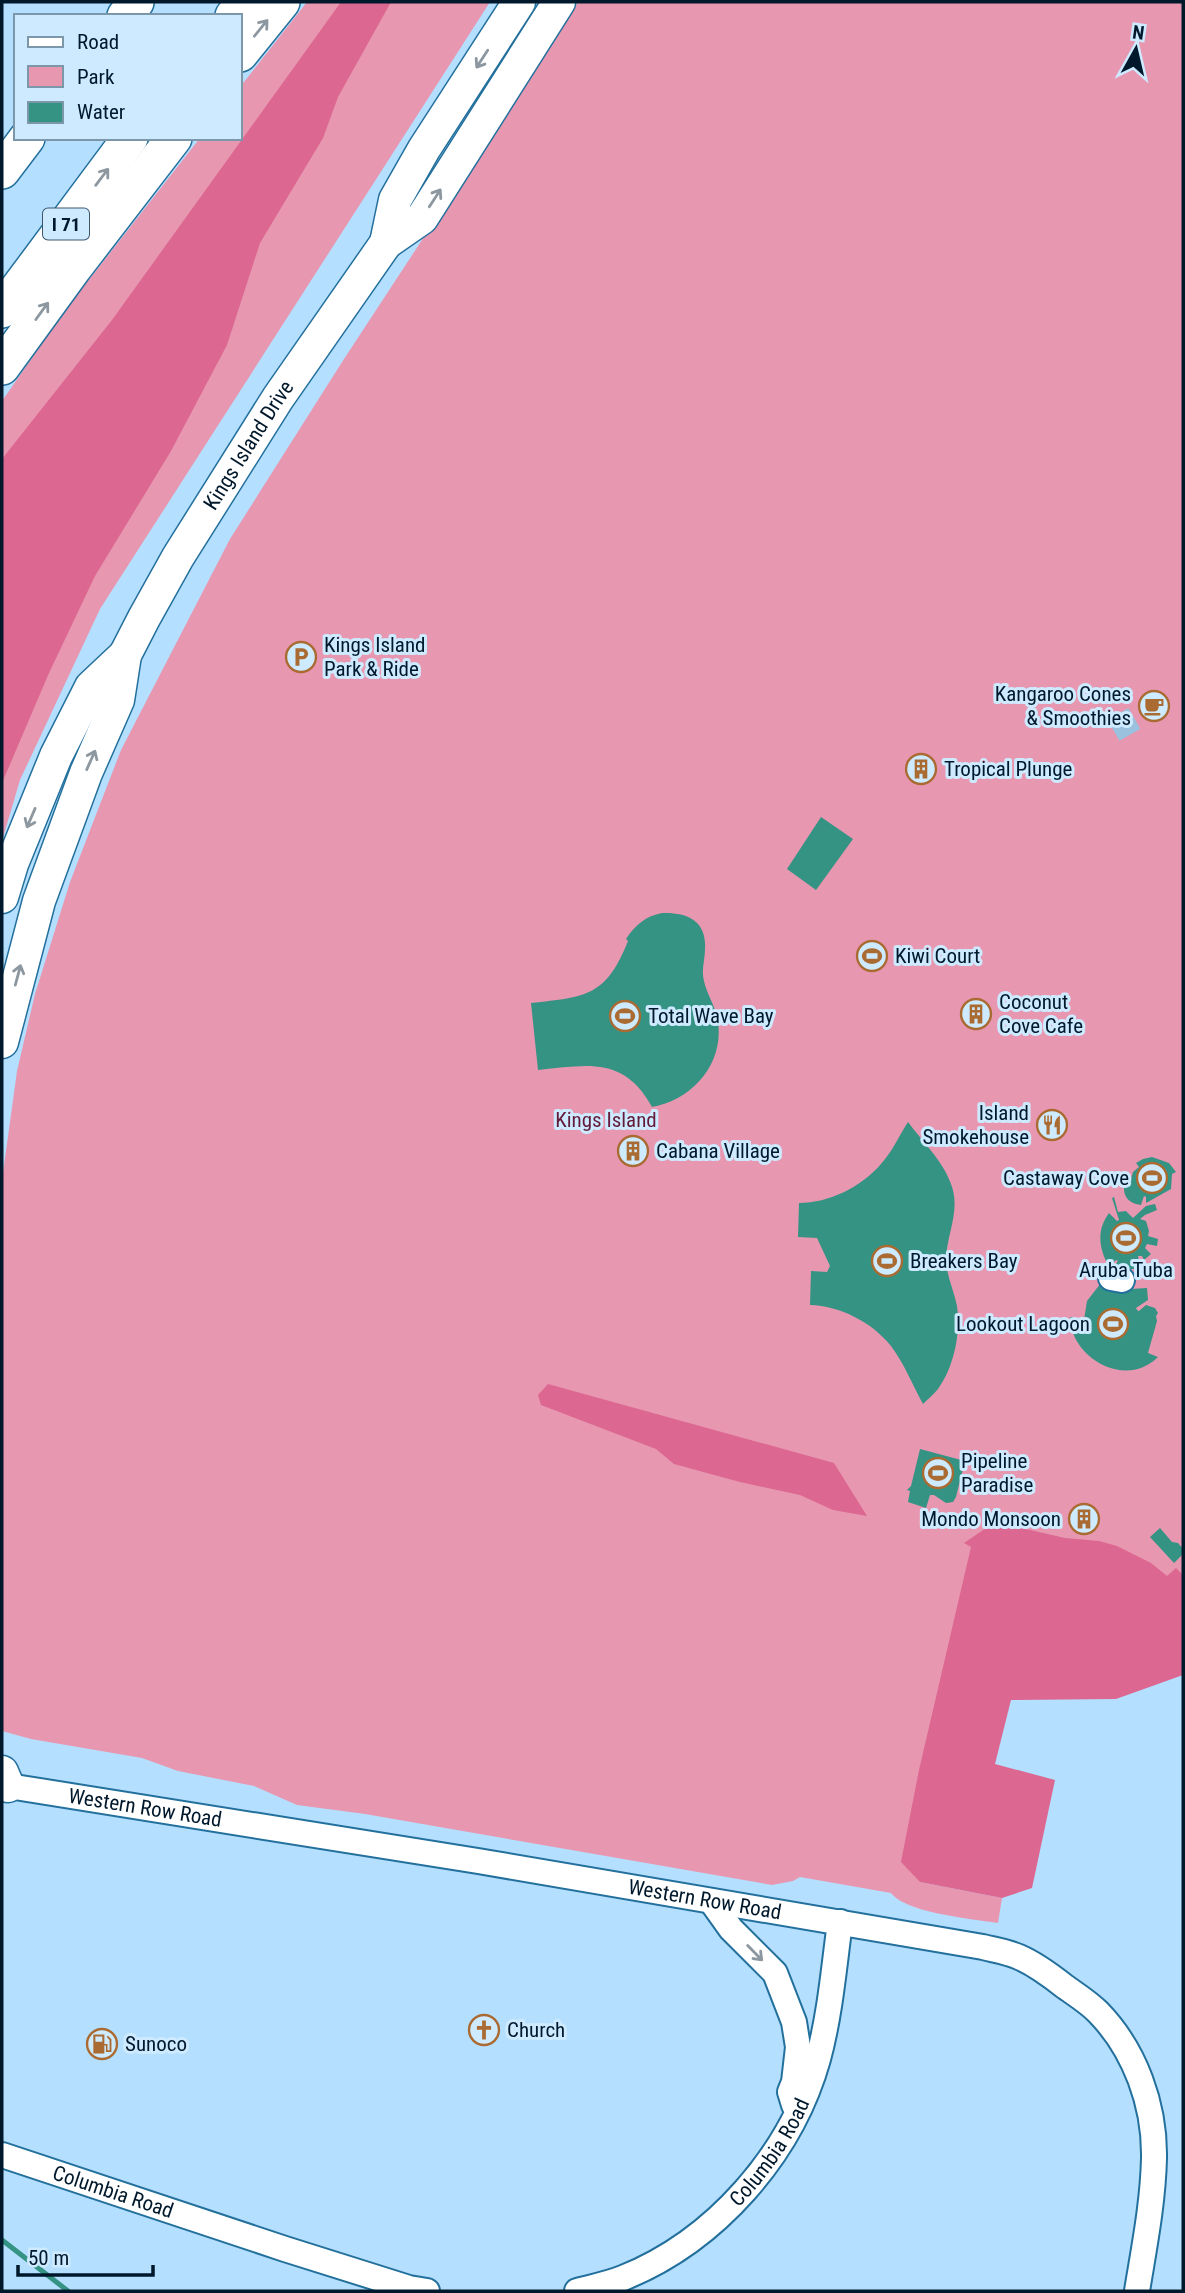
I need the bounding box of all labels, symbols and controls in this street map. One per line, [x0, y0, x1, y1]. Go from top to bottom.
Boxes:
legend [14, 14, 242, 140]
north arrow [1101, 14, 1171, 84]
one-way arrow [253, 19, 268, 37]
text: N [1131, 20, 1146, 45]
text: Road [77, 30, 119, 54]
one-way arrow [474, 49, 489, 68]
text: Park [77, 65, 115, 89]
text: Water [77, 100, 125, 124]
one-way arrow [94, 168, 109, 186]
one-way arrow [428, 189, 443, 208]
road number: I 71 [43, 208, 89, 240]
one-way arrow [34, 302, 49, 321]
street label: Kings Island Drive [199, 376, 299, 514]
place label: Kings Island Park & Ride [324, 633, 426, 681]
parking icon: Kings Island Park & Ride [284, 640, 318, 674]
place label: Kangaroo Cones & Smoothies [995, 682, 1131, 730]
cafe icon: Kangaroo Cones & Smoothies [1137, 689, 1171, 723]
one-way arrow [86, 750, 99, 772]
building icon: Tropical Plunge [904, 752, 938, 786]
place label: Tropical Plunge [944, 757, 1073, 781]
one-way arrow [24, 807, 37, 829]
sports icon: Kiwi Court [855, 939, 889, 973]
place label: Kiwi Court [895, 944, 980, 968]
one-way arrow [12, 965, 25, 987]
place label: Coconut Cove Cafe [999, 990, 1083, 1038]
building icon: Coconut Cove Cafe [959, 997, 993, 1031]
sports icon: Total Wave Bay [608, 999, 642, 1033]
place label: Total Wave Bay [648, 1004, 774, 1028]
place label: Island Smokehouse [922, 1101, 1029, 1149]
park label: Kings Island [555, 1108, 657, 1132]
restaurant icon: Island Smokehouse [1035, 1108, 1069, 1142]
building icon: Cabana Village [616, 1134, 650, 1168]
place label: Cabana Village [656, 1139, 780, 1163]
sports icon: Castaway Cove [1135, 1161, 1169, 1195]
place label: Castaway Cove [1003, 1166, 1129, 1190]
sports icon: Aruba Tuba [1109, 1221, 1143, 1255]
sports icon: Breakers Bay [870, 1244, 904, 1278]
place label: Breakers Bay [910, 1249, 1018, 1273]
place label: Aruba Tuba [1079, 1258, 1173, 1282]
sports icon: Lookout Lagoon [1096, 1307, 1130, 1341]
place label: Lookout Lagoon [956, 1312, 1090, 1336]
place label: Pipeline Paradise [961, 1449, 1033, 1497]
sports icon: Pipeline Paradise [921, 1456, 955, 1490]
building icon: Mondo Monsoon [1067, 1502, 1101, 1536]
place label: Mondo Monsoon [921, 1507, 1061, 1531]
street label: Western Row Road [67, 1784, 224, 1832]
street label: Western Row Road [626, 1875, 783, 1924]
one-way arrow [746, 1944, 763, 1961]
church icon: Church [467, 2013, 501, 2047]
place label: Church [507, 2018, 565, 2042]
fuel station icon: Sunoco [85, 2027, 119, 2061]
place label: Sunoco [125, 2032, 187, 2056]
street label: Columbia Road [725, 2095, 814, 2211]
street label: Columbia Road [50, 2161, 176, 2223]
scale bar [18, 2234, 152, 2278]
text: 50 m [28, 2246, 69, 2270]

